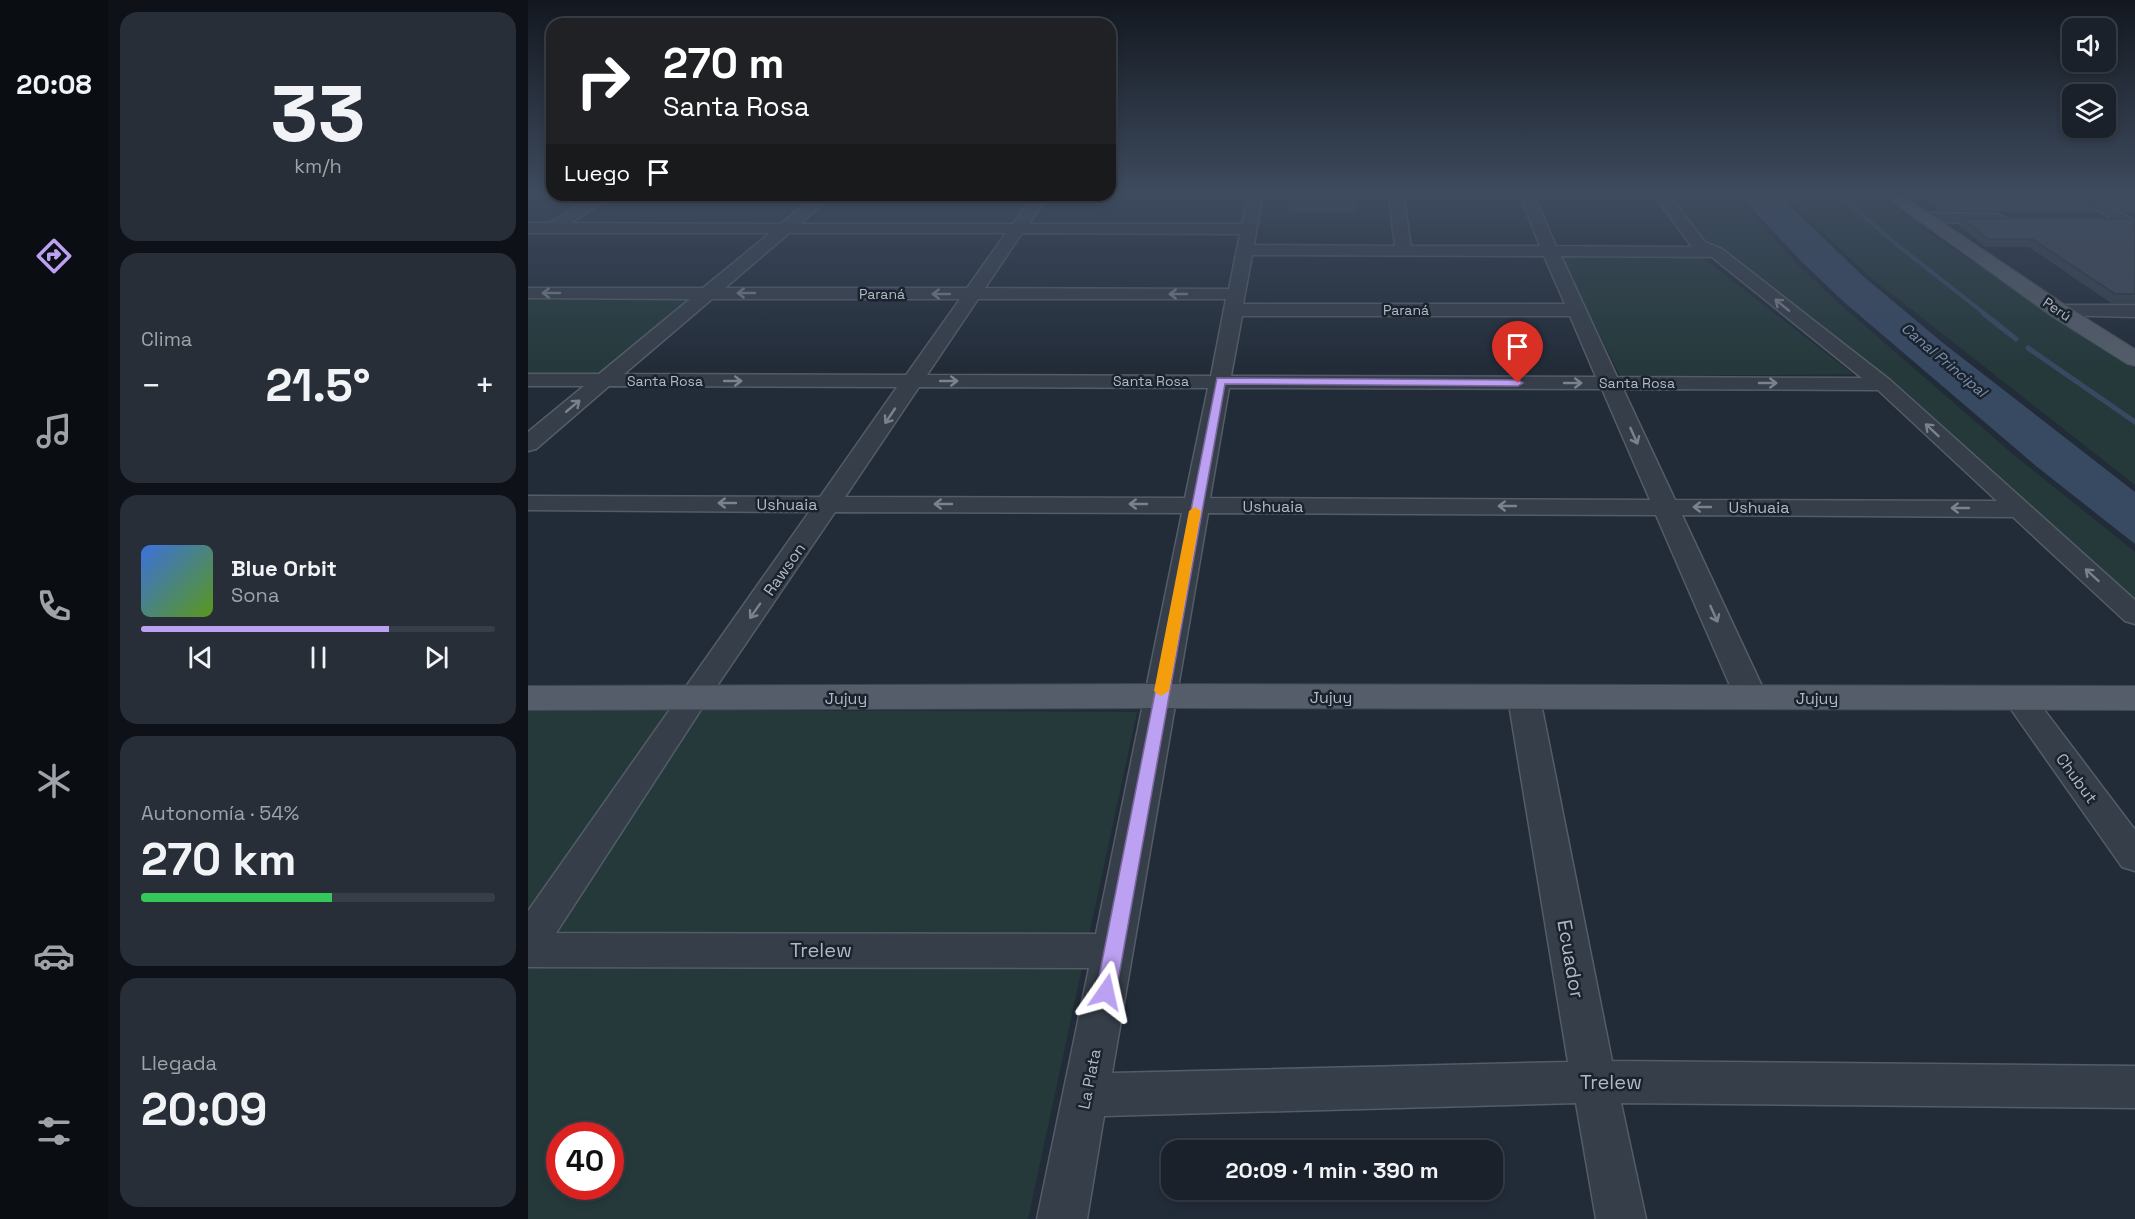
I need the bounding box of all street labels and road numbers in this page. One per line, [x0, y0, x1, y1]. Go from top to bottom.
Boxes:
street label: Paraná [859, 285, 905, 303]
street label: Perú [2039, 293, 2075, 325]
street label: Paraná [1383, 301, 1429, 319]
street label: Santa Rosa [627, 372, 703, 390]
street label: Santa Rosa [1113, 372, 1189, 390]
street label: Santa Rosa [1599, 374, 1675, 392]
street label: Ushuaia [757, 494, 817, 515]
street label: Ushuaia [1243, 496, 1303, 517]
street label: Ushuaia [1729, 497, 1789, 518]
street label: Rawson [759, 539, 810, 600]
street label: Jujuy [1310, 687, 1352, 708]
street label: Jujuy [825, 688, 867, 709]
street label: Jujuy [1796, 688, 1838, 709]
street label: Chubut [2051, 749, 2102, 808]
street label: Ecuador [1551, 918, 1591, 1000]
street label: Trelew [790, 937, 852, 963]
street label: La Plata [1073, 1047, 1106, 1111]
street label: Trelew [1580, 1069, 1642, 1095]

